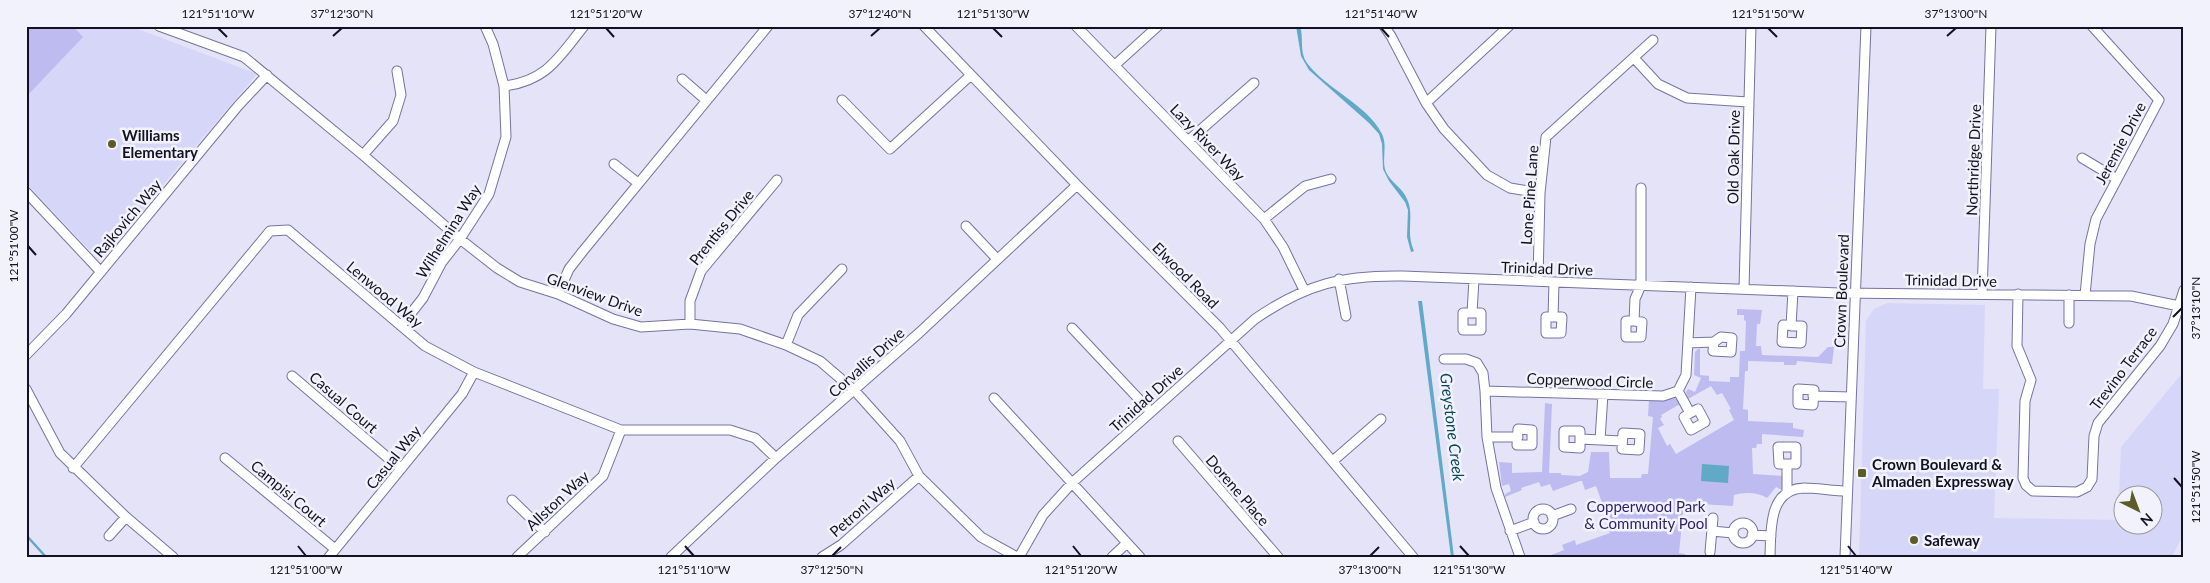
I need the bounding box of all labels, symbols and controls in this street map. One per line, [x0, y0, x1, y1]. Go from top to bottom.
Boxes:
text: 121°51'10"W [181, 6, 255, 21]
text: 37°12'30"N [311, 6, 373, 21]
text: 121°51'20"W [569, 6, 643, 21]
text: 37°12'40"N [849, 6, 911, 21]
text: 121°51'30"W [956, 6, 1030, 21]
text: 121°51'40"W [1344, 6, 1418, 21]
text: 121°51'50"W [1731, 6, 1805, 21]
text: 37°13'00"N [1925, 6, 1987, 21]
street label: Jeremie Drive [2091, 99, 2149, 187]
street label: Lazy River Way [1167, 100, 1249, 184]
street label: Northridge Drive [1962, 104, 1984, 216]
street label: Old Oak Drive [1723, 110, 1743, 204]
place label: Williams Elementary [122, 126, 198, 161]
marker: Williams Elementary [106, 138, 118, 150]
street label: Lone Pine Lane [1517, 144, 1541, 245]
street label: Rajkovich Way [89, 175, 165, 261]
street label: Wilhelmina Way [412, 180, 484, 281]
street label: Prentiss Drive [685, 186, 757, 268]
text: 121°51'00"W [6, 209, 21, 283]
street label: Crown Boulevard [1830, 234, 1852, 348]
street label: Elwood Road [1149, 238, 1223, 312]
street label: Lenwood Way [343, 257, 427, 331]
street label: Trinidad Drive [1501, 257, 1593, 279]
street label: Glenview Drive [545, 268, 646, 320]
street label: Trinidad Drive [1905, 270, 1997, 290]
text: 37°13'10"N [2188, 277, 2203, 339]
street label: Corvallis Drive [824, 323, 908, 401]
street label: Trevino Terrace [2086, 323, 2160, 413]
street label: Trinidad Drive [1106, 360, 1186, 435]
street label: Casual Court [306, 367, 382, 437]
street label: Copperwood Circle [1526, 369, 1654, 391]
water label: Greystone Creek [1437, 372, 1469, 483]
street label: Casual Way [362, 421, 424, 492]
text: 121°51'50"W [2188, 450, 2203, 524]
street label: Dorene Place [1202, 451, 1274, 529]
place label: Crown Boulevard & Almaden Expressway [1871, 455, 2014, 490]
street label: Campisi Court [247, 456, 331, 530]
street label: Allston Way [522, 466, 592, 534]
marker: Crown Boulevard & Almaden Expressway [1856, 467, 1868, 479]
street label: Petroni Way [826, 474, 899, 540]
north arrow [2112, 486, 2162, 536]
park label: Copperwood Park & Community Pool [1584, 497, 1708, 532]
text: N [2137, 510, 2157, 530]
place label: Safeway [1924, 531, 1980, 549]
marker: Safeway [1908, 534, 1920, 546]
text: 121°51'00"W [269, 562, 343, 577]
text: 121°51'10"W [657, 562, 731, 577]
text: 37°12'50"N [801, 562, 863, 577]
text: 121°51'20"W [1044, 562, 1118, 577]
text: 37°13'00"N [1339, 562, 1401, 577]
text: 121°51'30"W [1432, 562, 1506, 577]
text: 121°51'40"W [1819, 562, 1893, 577]

